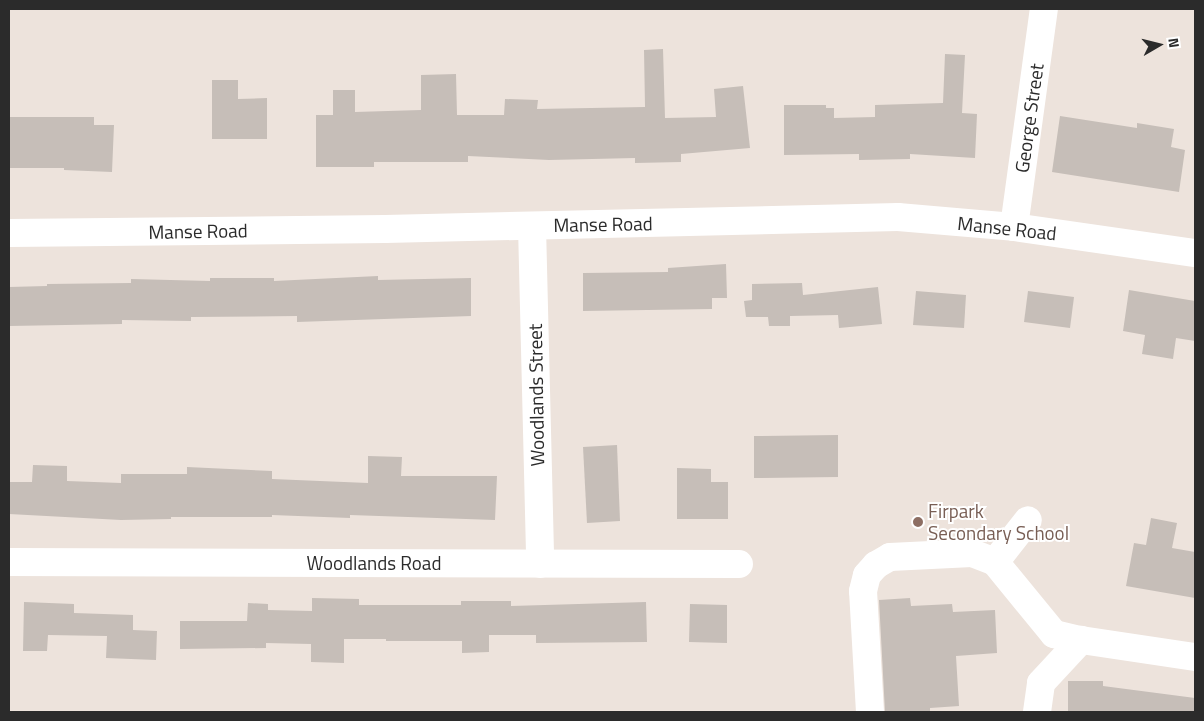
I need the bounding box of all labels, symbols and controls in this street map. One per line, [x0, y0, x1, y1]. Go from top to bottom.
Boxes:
north arrow [1134, 20, 1184, 70]
text: N [1163, 37, 1185, 49]
street label: George Street [1010, 62, 1048, 174]
street label: Manse Road [956, 211, 1058, 245]
street label: Manse Road [553, 212, 653, 236]
street label: Manse Road [148, 219, 248, 243]
street label: Woodlands Street [523, 323, 549, 467]
place label: Firpark Secondary School [928, 500, 1069, 544]
marker: Firpark Secondary School [912, 516, 924, 528]
street label: Woodlands Road [307, 552, 441, 574]

